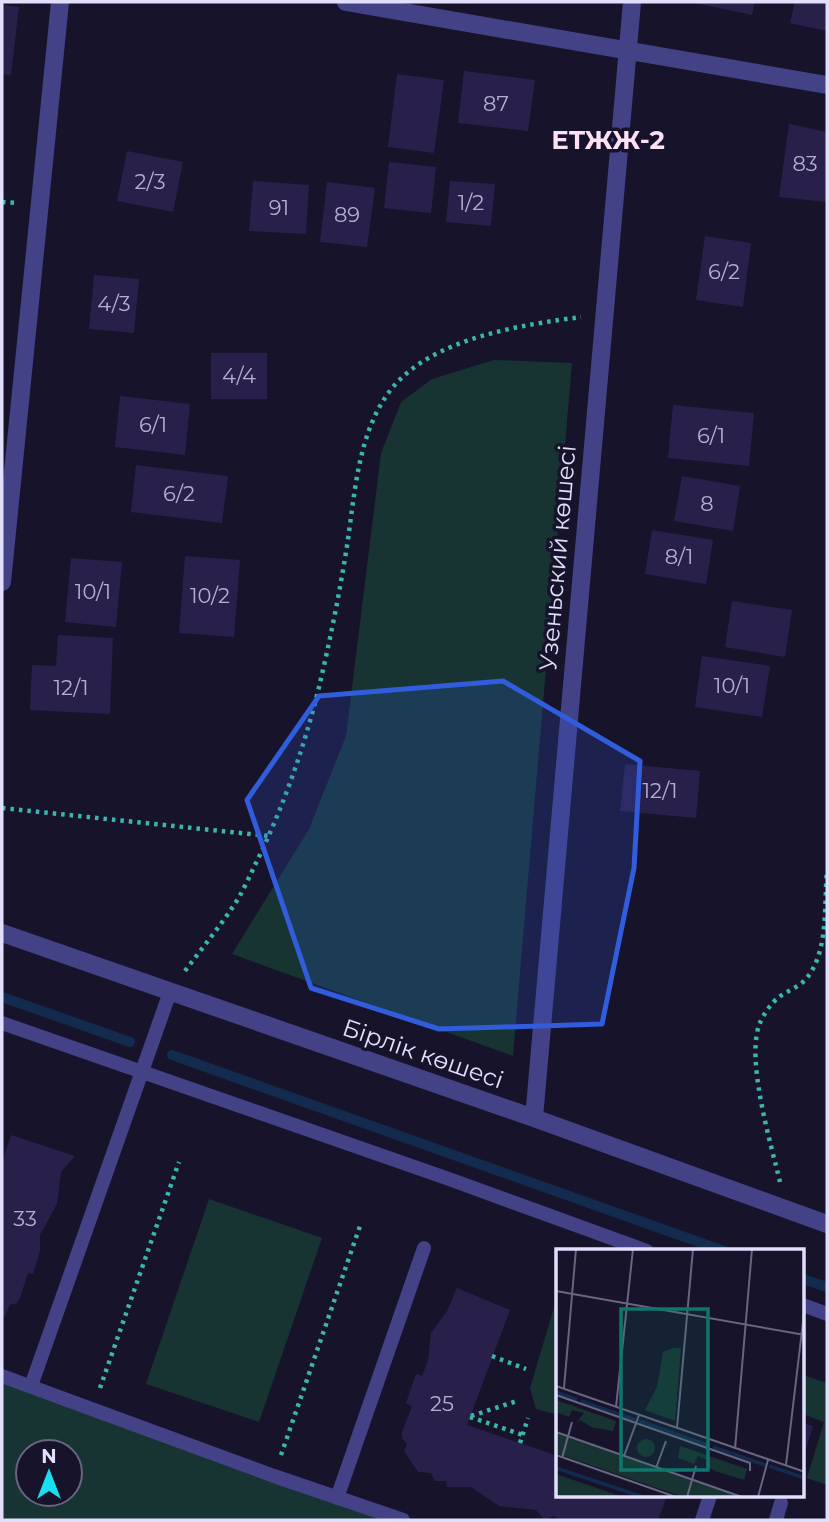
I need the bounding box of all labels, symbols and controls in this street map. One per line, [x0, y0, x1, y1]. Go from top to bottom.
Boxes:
house number: 87 [483, 91, 509, 116]
district label: ЕТЖЖ-2 [551, 124, 665, 156]
house number: 83 [792, 151, 818, 176]
house number: 2/3 [134, 169, 166, 194]
house number: 1/2 [458, 190, 484, 215]
house number: 91 [269, 195, 289, 220]
house number: 89 [334, 202, 360, 227]
house number: 6/2 [708, 259, 740, 284]
house number: 4/3 [97, 291, 131, 316]
house number: 4/4 [222, 363, 256, 388]
house number: 6/1 [139, 412, 167, 437]
house number: 6/1 [697, 423, 725, 448]
street label: Узеньский көшесі [533, 444, 582, 672]
house number: 6/2 [163, 481, 195, 506]
house number: 8 [700, 491, 714, 516]
house number: 8/1 [665, 544, 693, 569]
house number: 10/1 [75, 579, 111, 604]
house number: 10/2 [190, 583, 230, 608]
house number: 10/1 [714, 673, 750, 698]
house number: 12/1 [54, 675, 88, 700]
house number: 12/1 [643, 778, 677, 803]
street label: Бірлік көшесі [339, 1012, 507, 1095]
house number: 33 [13, 1206, 37, 1231]
inset map [556, 1249, 804, 1498]
house number: 25 [430, 1391, 454, 1416]
north arrow [14, 1438, 84, 1508]
text: N [41, 1445, 57, 1468]

